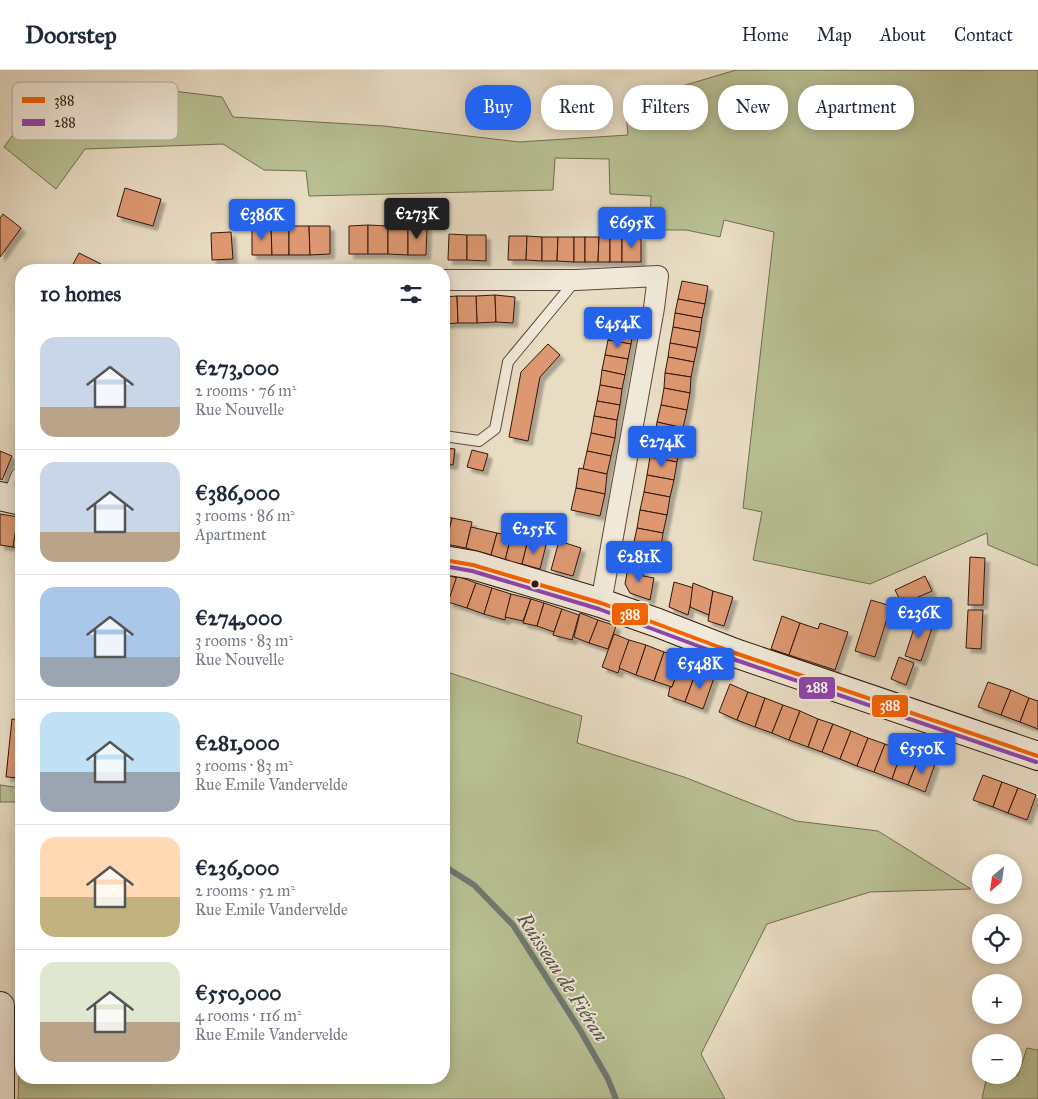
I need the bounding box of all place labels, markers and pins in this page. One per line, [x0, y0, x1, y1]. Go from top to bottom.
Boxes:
pin: €386K [227, 198, 297, 241]
pin: €273K [382, 198, 452, 240]
pin: €695K [597, 206, 667, 249]
pin: €454K [583, 306, 653, 349]
pin: €274K [627, 426, 697, 468]
pin: €255K [499, 512, 569, 555]
pin: €281K [604, 540, 674, 583]
unlabelled marker [530, 579, 540, 589]
pin: €236K [884, 596, 954, 639]
pin: €548K [665, 648, 735, 690]
pin: €550K [887, 732, 957, 775]

